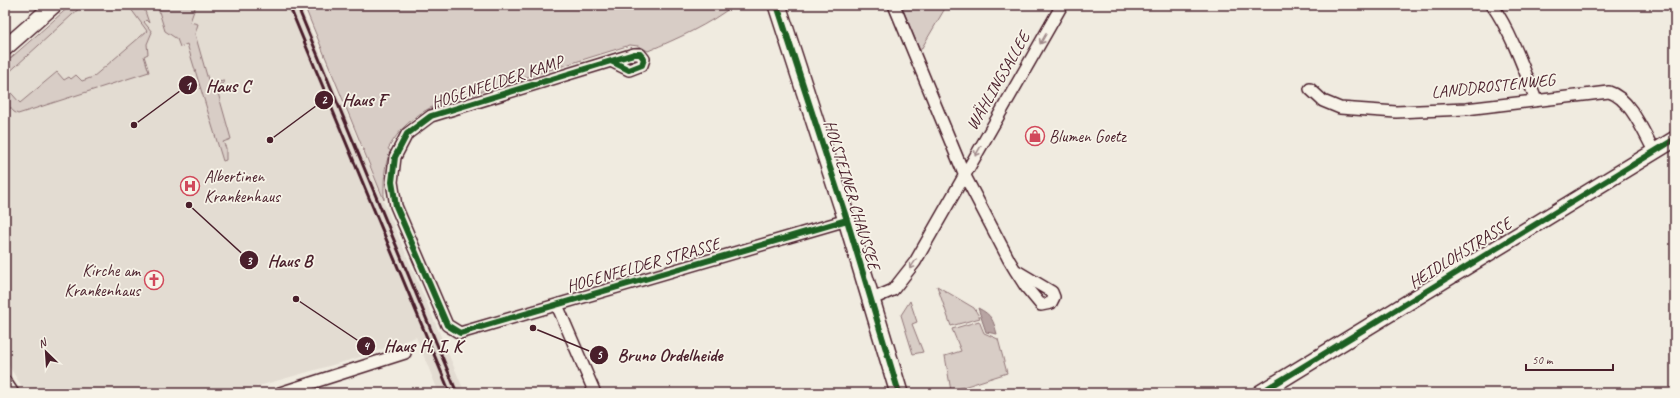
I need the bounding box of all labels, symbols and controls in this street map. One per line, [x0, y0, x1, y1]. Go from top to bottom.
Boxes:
street label: WÄHLINGSALLEE [961, 27, 1036, 134]
one-way arrow [1038, 33, 1046, 45]
street label: HOGENFELDER KAMP [429, 50, 567, 113]
street label: LANDDROSTENWEG [1430, 69, 1557, 103]
callout: Haus C [178, 70, 258, 100]
text: Haus C [206, 75, 253, 97]
text: 1 [185, 78, 192, 94]
callout: Haus F [314, 85, 394, 115]
text: Haus F [342, 89, 391, 111]
text: 2 [321, 92, 328, 108]
street label: HOLSTEINER CHAUSSEE [819, 118, 886, 275]
shop icon: Blumen Goetz [1024, 125, 1046, 147]
place label: Blumen Goetz [1049, 126, 1127, 147]
one-way arrow [973, 145, 981, 157]
place label: Albertinen Krankenhaus [204, 166, 282, 207]
hospital icon: Albertinen Krankenhaus [179, 175, 201, 197]
street label: HEIDLOHSTRASSE [1405, 212, 1518, 293]
street label: HOGENFELDER STRASSE [564, 232, 725, 297]
callout: Haus B [239, 245, 321, 275]
text: Haus B [267, 250, 314, 272]
text: 3 [246, 253, 253, 269]
one-way arrow [909, 258, 917, 269]
place label: Kirche am Krankenhaus [64, 260, 142, 301]
church icon: Kirche am Krankenhaus [143, 269, 165, 291]
callout: Haus H, I, K [356, 331, 471, 361]
north arrow [26, 332, 66, 372]
text: N [36, 334, 50, 351]
text: Haus H, I, K [384, 335, 466, 357]
text: 4 [363, 338, 370, 354]
callout: Bruno Ordelheide [589, 340, 730, 370]
text: Bruno Ordelheide [618, 344, 724, 366]
scale bar [1526, 346, 1613, 372]
text: 5 [596, 347, 603, 363]
text: 50 m [1532, 352, 1554, 368]

